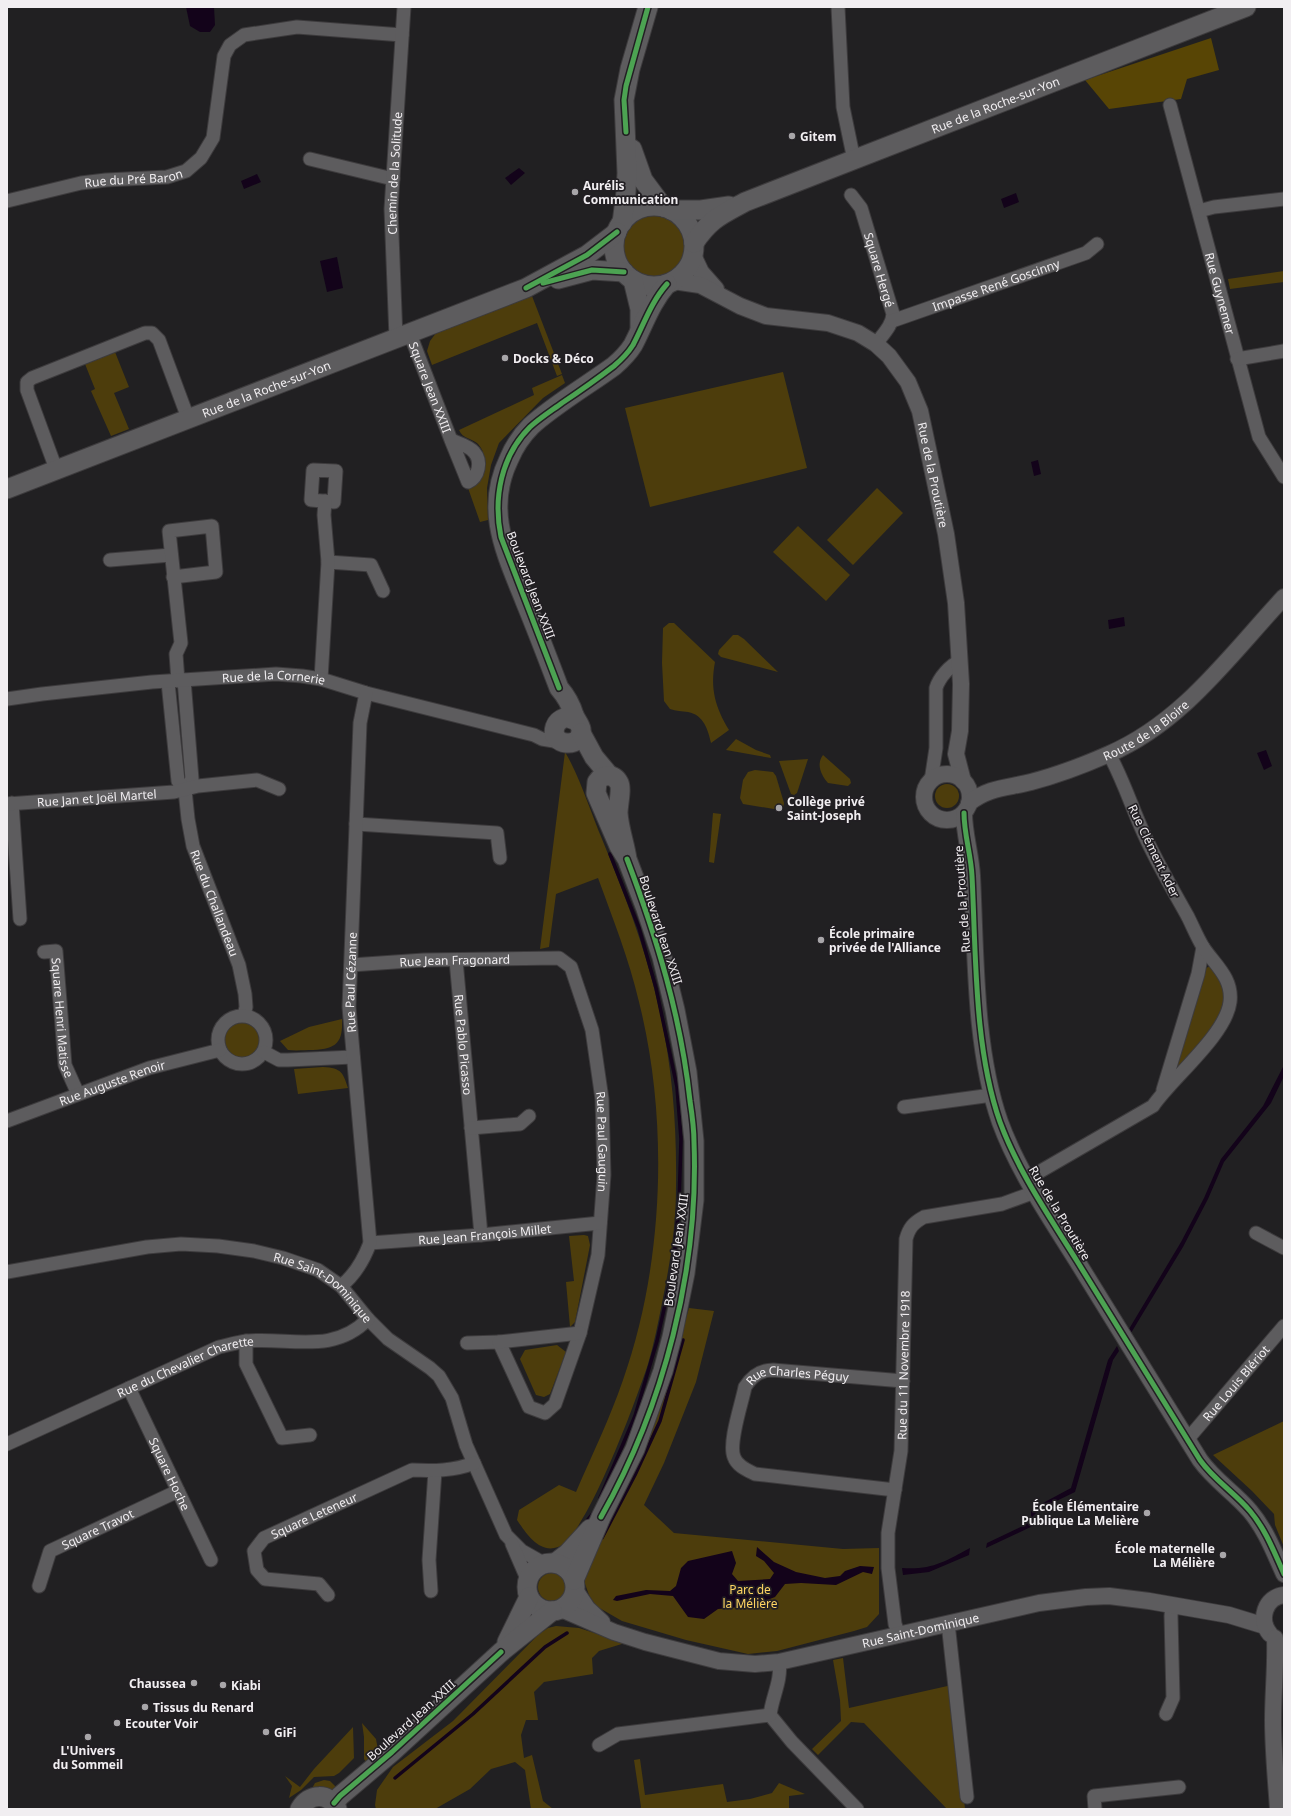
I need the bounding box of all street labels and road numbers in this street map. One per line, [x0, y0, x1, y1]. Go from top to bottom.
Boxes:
street label: Rue de la Roche-sur-Yon [929, 72, 1062, 137]
street label: Chemin de la Solitude [382, 111, 406, 235]
street label: Rue du Pré Baron [84, 164, 185, 191]
street label: Square Hergé [860, 230, 899, 310]
street label: Rue Guynemer [1201, 250, 1240, 336]
street label: Impasse René Goscinny [930, 254, 1063, 315]
street label: Square Jean XXIII [405, 339, 456, 435]
street label: Rue de la Roche-sur-Yon [200, 356, 333, 421]
street label: Rue de la Proutière [914, 421, 953, 529]
street label: Boulevard Jean XXIII [503, 529, 559, 641]
street label: Rue de la Cornerie [221, 665, 328, 688]
street label: Route de la Bloire [1100, 696, 1192, 764]
street label: Rue Jan et Joël Martel [36, 785, 157, 810]
street label: Rue Clément Ader [1124, 801, 1184, 901]
street label: Rue de la Proutière [950, 845, 974, 953]
street label: Rue du Challandeau [187, 847, 243, 959]
street label: Boulevard Jean XXIII [635, 873, 687, 987]
street label: Rue Paul Cézanne [340, 932, 360, 1033]
street label: Rue Jean Fragonard [399, 950, 510, 970]
street label: Square Henri Matisse [48, 957, 78, 1080]
street label: Rue Pablo Picasso [451, 993, 477, 1096]
street label: Rue Auguste Renoir [57, 1056, 167, 1109]
street label: Rue Paul Gauguin [592, 1090, 613, 1193]
street label: Rue de la Proutière [1025, 1163, 1095, 1264]
street label: Boulevard Jean XXIII [660, 1193, 692, 1307]
street label: Rue Jean François Millet [417, 1219, 553, 1248]
street label: Rue Saint-Dominique [272, 1248, 376, 1326]
street label: Rue du 11 Novembre 1918 [893, 1290, 913, 1440]
street label: Rue du Chevalier Charette [114, 1332, 254, 1401]
street label: Rue Louis Blériot [1198, 1341, 1273, 1425]
street label: Rue Charles Péguy [742, 1361, 850, 1388]
street label: Square Hoche [145, 1434, 195, 1513]
street label: Square Leteneur [268, 1488, 360, 1542]
street label: Square Travot [58, 1504, 137, 1553]
street label: Rue Saint-Dominique [860, 1608, 981, 1651]
street label: Boulevard Jean XXIII [363, 1676, 459, 1764]

